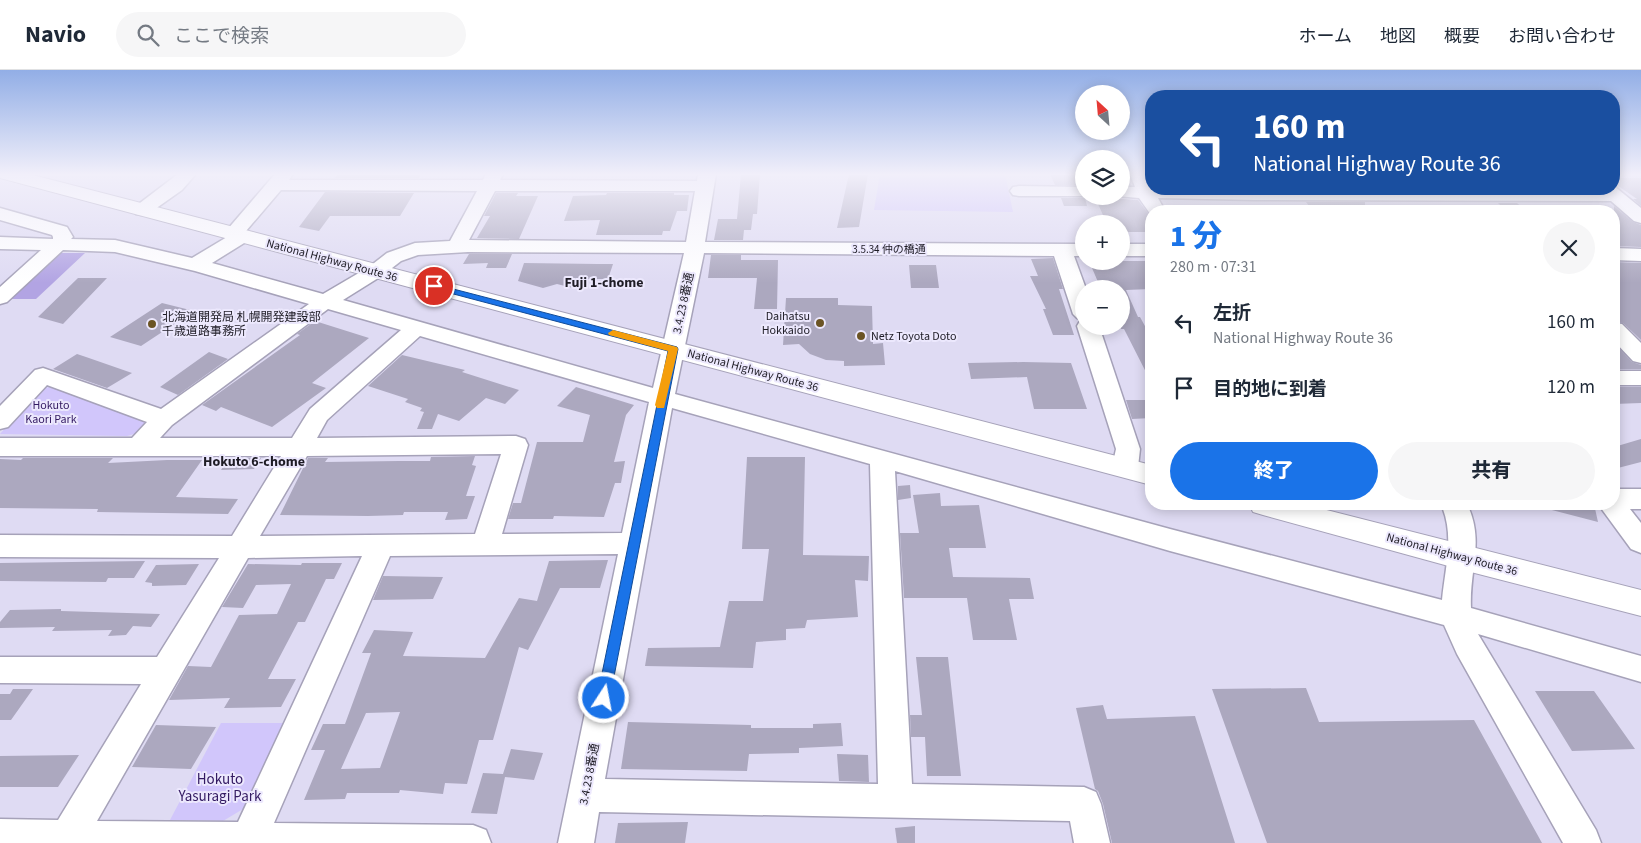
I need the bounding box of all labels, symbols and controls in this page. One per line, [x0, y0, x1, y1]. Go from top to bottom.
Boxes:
search box [116, 12, 466, 57]
text: Navio [25, 17, 86, 52]
icon: search [134, 21, 162, 49]
text: ここで検索 [174, 23, 269, 50]
text: ホーム [1299, 24, 1352, 49]
text: 地図 [1380, 24, 1416, 49]
text: 概要 [1444, 24, 1480, 49]
text: お問い合わせ [1508, 24, 1616, 49]
north arrow [1075, 85, 1130, 140]
map controls [1075, 85, 1130, 335]
text: 160 m [1253, 102, 1345, 152]
icon: left [1170, 110, 1235, 175]
text: National Highway Route 36 [1253, 148, 1501, 180]
button: layers [1075, 150, 1130, 205]
button: + [1075, 215, 1130, 270]
text: 1 分 [1170, 215, 1222, 258]
button: close [1543, 222, 1595, 274]
street label: National Highway Route 36 [264, 235, 399, 286]
street label: 3.5.34 仲の橋通 [852, 242, 926, 257]
text: 280 m · 07:31 [1170, 256, 1257, 278]
pin [413, 265, 455, 307]
street label: 3.4.23 8番通 [669, 271, 698, 335]
icon: arrive [420, 272, 448, 300]
district label: Fuji 1-chome [564, 273, 644, 293]
button: − [1075, 280, 1130, 335]
text: 左折 [1213, 300, 1251, 327]
place label: Daihatsu Hokkaido [762, 308, 810, 339]
place label: 北海道開発局 札幌開発建設部 千歳道路事務所 [162, 309, 320, 340]
icon: left [1170, 309, 1198, 337]
text: 160 m [1547, 309, 1595, 336]
marker: Daihatsu Hokkaido [814, 317, 826, 329]
marker: 北海道開発局 札幌開発建設部 千歳道路事務所 [146, 318, 158, 330]
text: National Highway Route 36 [1213, 327, 1393, 349]
place label: Netz Toyota Doto [871, 328, 956, 345]
marker: Netz Toyota Doto [855, 330, 867, 342]
street label: National Highway Route 36 [685, 345, 820, 396]
icon: arrive [1170, 374, 1198, 402]
text: 120 m [1547, 374, 1595, 401]
text: 目的地に到着 [1213, 376, 1327, 403]
park label: Hokuto Kaori Park [25, 397, 77, 428]
button: 終了 [1170, 442, 1378, 500]
button: 共有 [1388, 442, 1595, 500]
district label: Hokuto 6-chome [203, 452, 305, 472]
street label: National Highway Route 36 [1384, 529, 1519, 580]
position arrow [577, 671, 629, 723]
street label: 3.4.23 8番通 [575, 742, 604, 806]
park label: Hokuto Yasuragi Park [178, 769, 262, 807]

